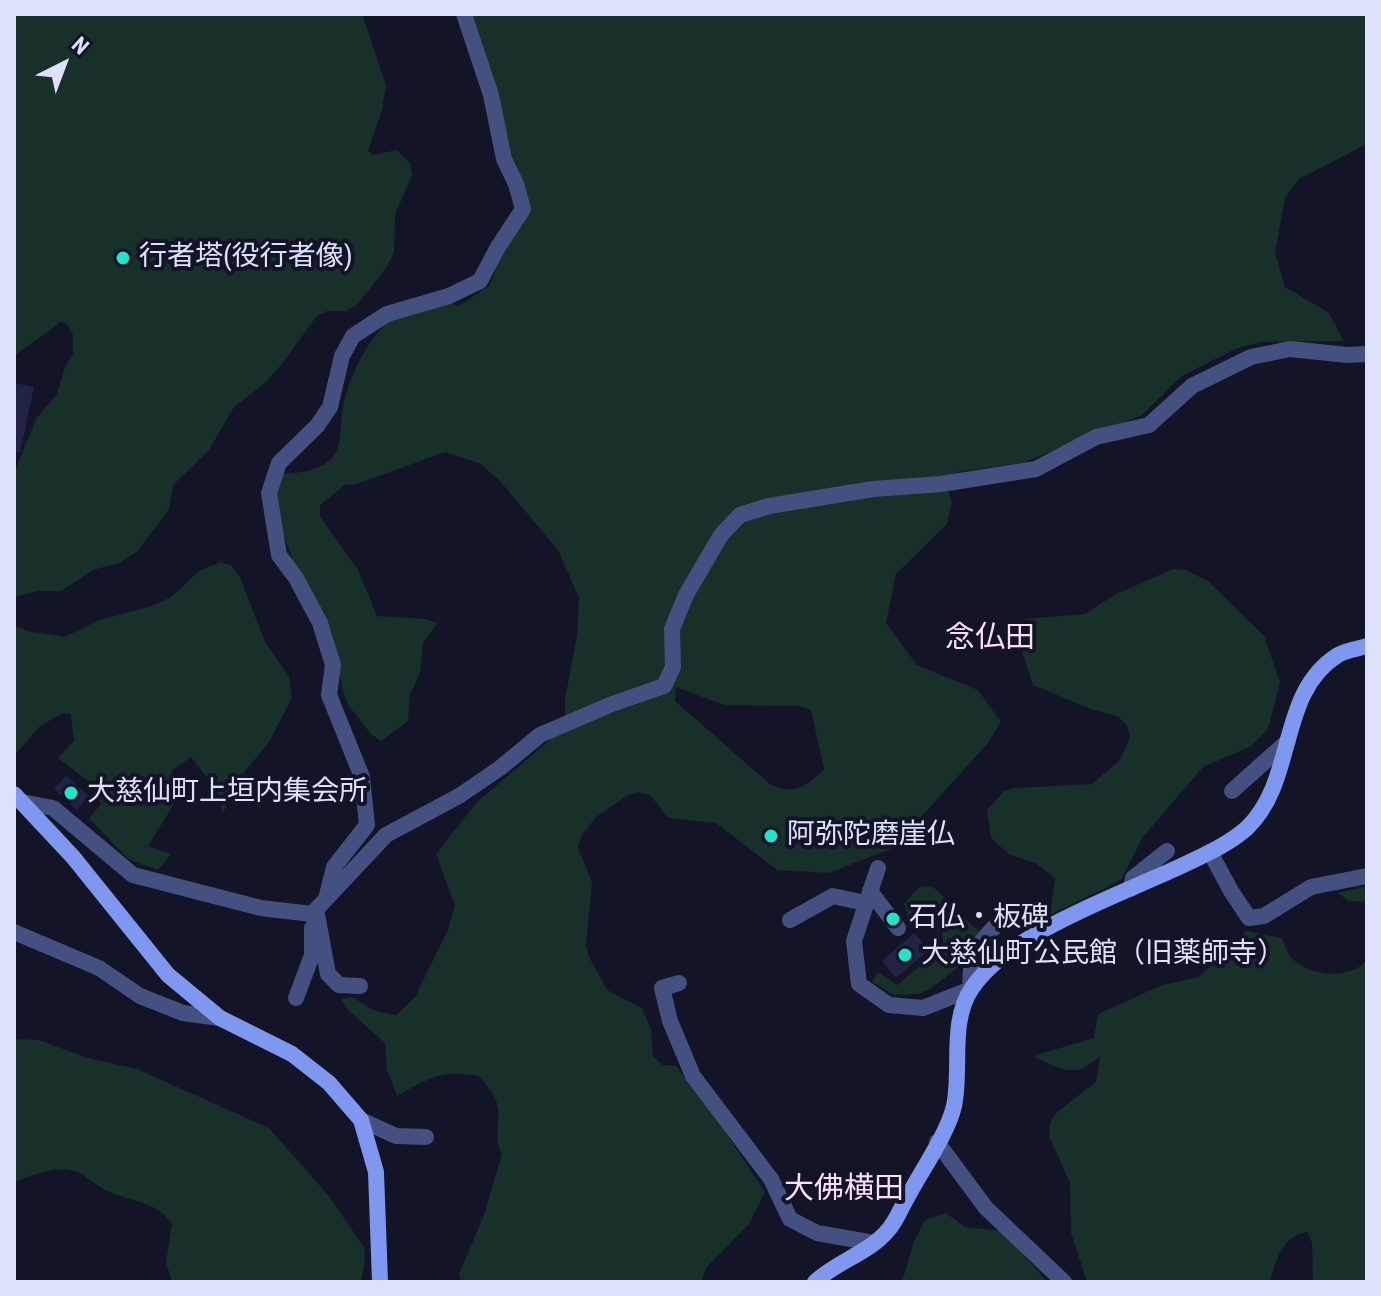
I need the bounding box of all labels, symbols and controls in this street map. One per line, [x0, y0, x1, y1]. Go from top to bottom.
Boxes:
north arrow [24, 24, 104, 104]
text: N [67, 32, 94, 60]
place label: 行者塔(役行者像) [139, 241, 353, 275]
marker: 行者塔(役行者像) [114, 249, 132, 267]
district label: 念仏田 [945, 621, 1035, 657]
place label: 大慈仙町上垣内集会所 [87, 776, 367, 810]
marker: 大慈仙町上垣内集会所 [62, 784, 80, 802]
place label: 阿弥陀磨崖仏 [787, 819, 955, 853]
marker: 阿弥陀磨崖仏 [762, 827, 780, 845]
place label: 石仏・板碑 [909, 902, 1049, 936]
marker: 石仏・板碑 [884, 910, 902, 928]
place label: 大慈仙町公民館（旧薬師寺） [921, 938, 1285, 972]
marker: 大慈仙町公民館（旧薬師寺） [896, 946, 914, 964]
district label: 大佛横田 [784, 1172, 904, 1208]

